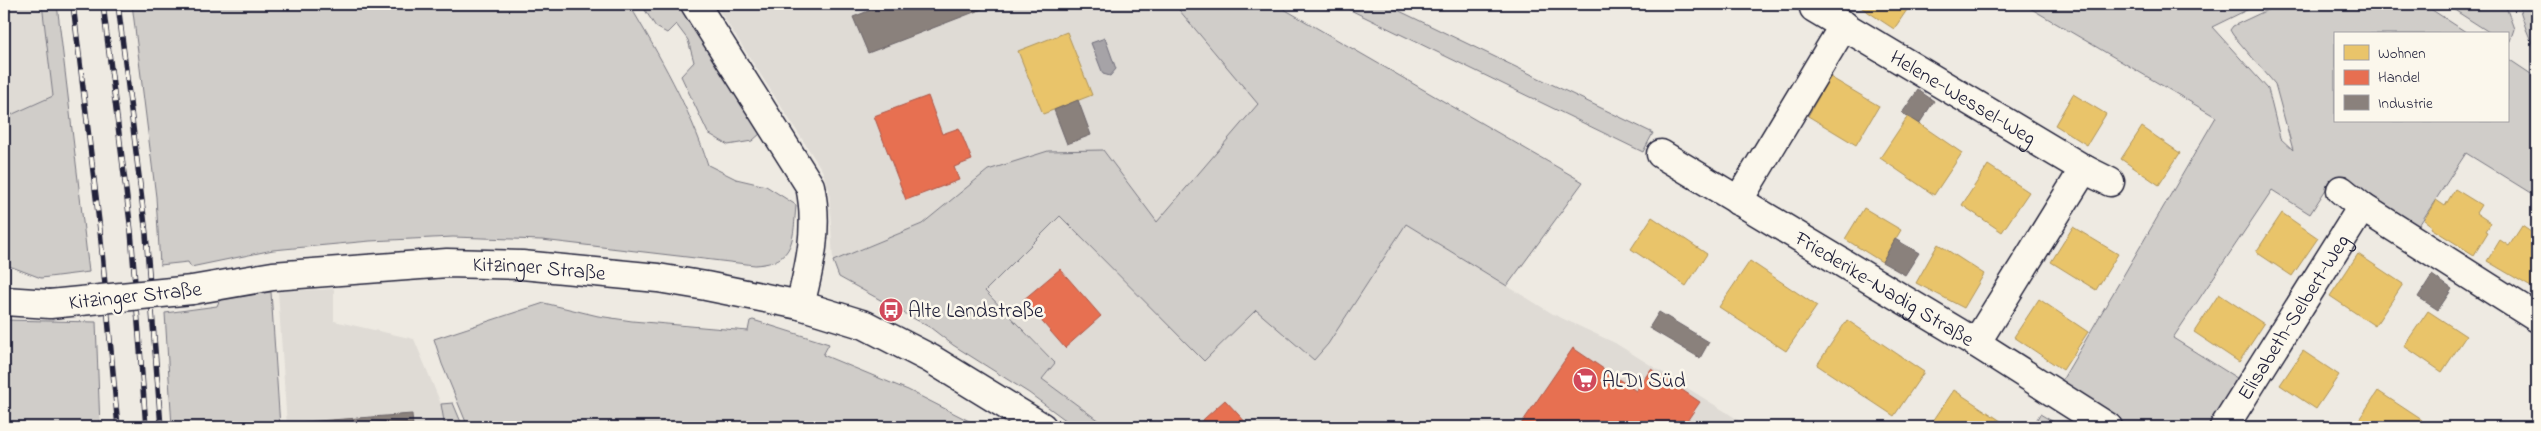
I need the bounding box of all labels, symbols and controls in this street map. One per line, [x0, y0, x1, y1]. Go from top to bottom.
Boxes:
legend [2334, 32, 2508, 122]
text: Wohnen [2378, 43, 2426, 65]
street label: Helene-Wessel-Weg [1884, 44, 2041, 156]
text: Handel [2378, 67, 2420, 89]
text: Industrie [2378, 93, 2433, 115]
street label: Friederike-Nadig Straße [1788, 224, 1980, 356]
street label: Elisabeth-Selbert-Weg [2231, 229, 2360, 407]
street label: Kitzinger Straße [472, 251, 607, 290]
street label: Kitzinger Straße [67, 275, 204, 321]
bus stop icon: Alte Landstraße [878, 297, 904, 323]
place label: Alte Landstraße [908, 297, 1044, 327]
supermarket icon: ALDI Süd [1572, 367, 1598, 393]
place label: ALDI Süd [1602, 367, 1686, 397]

